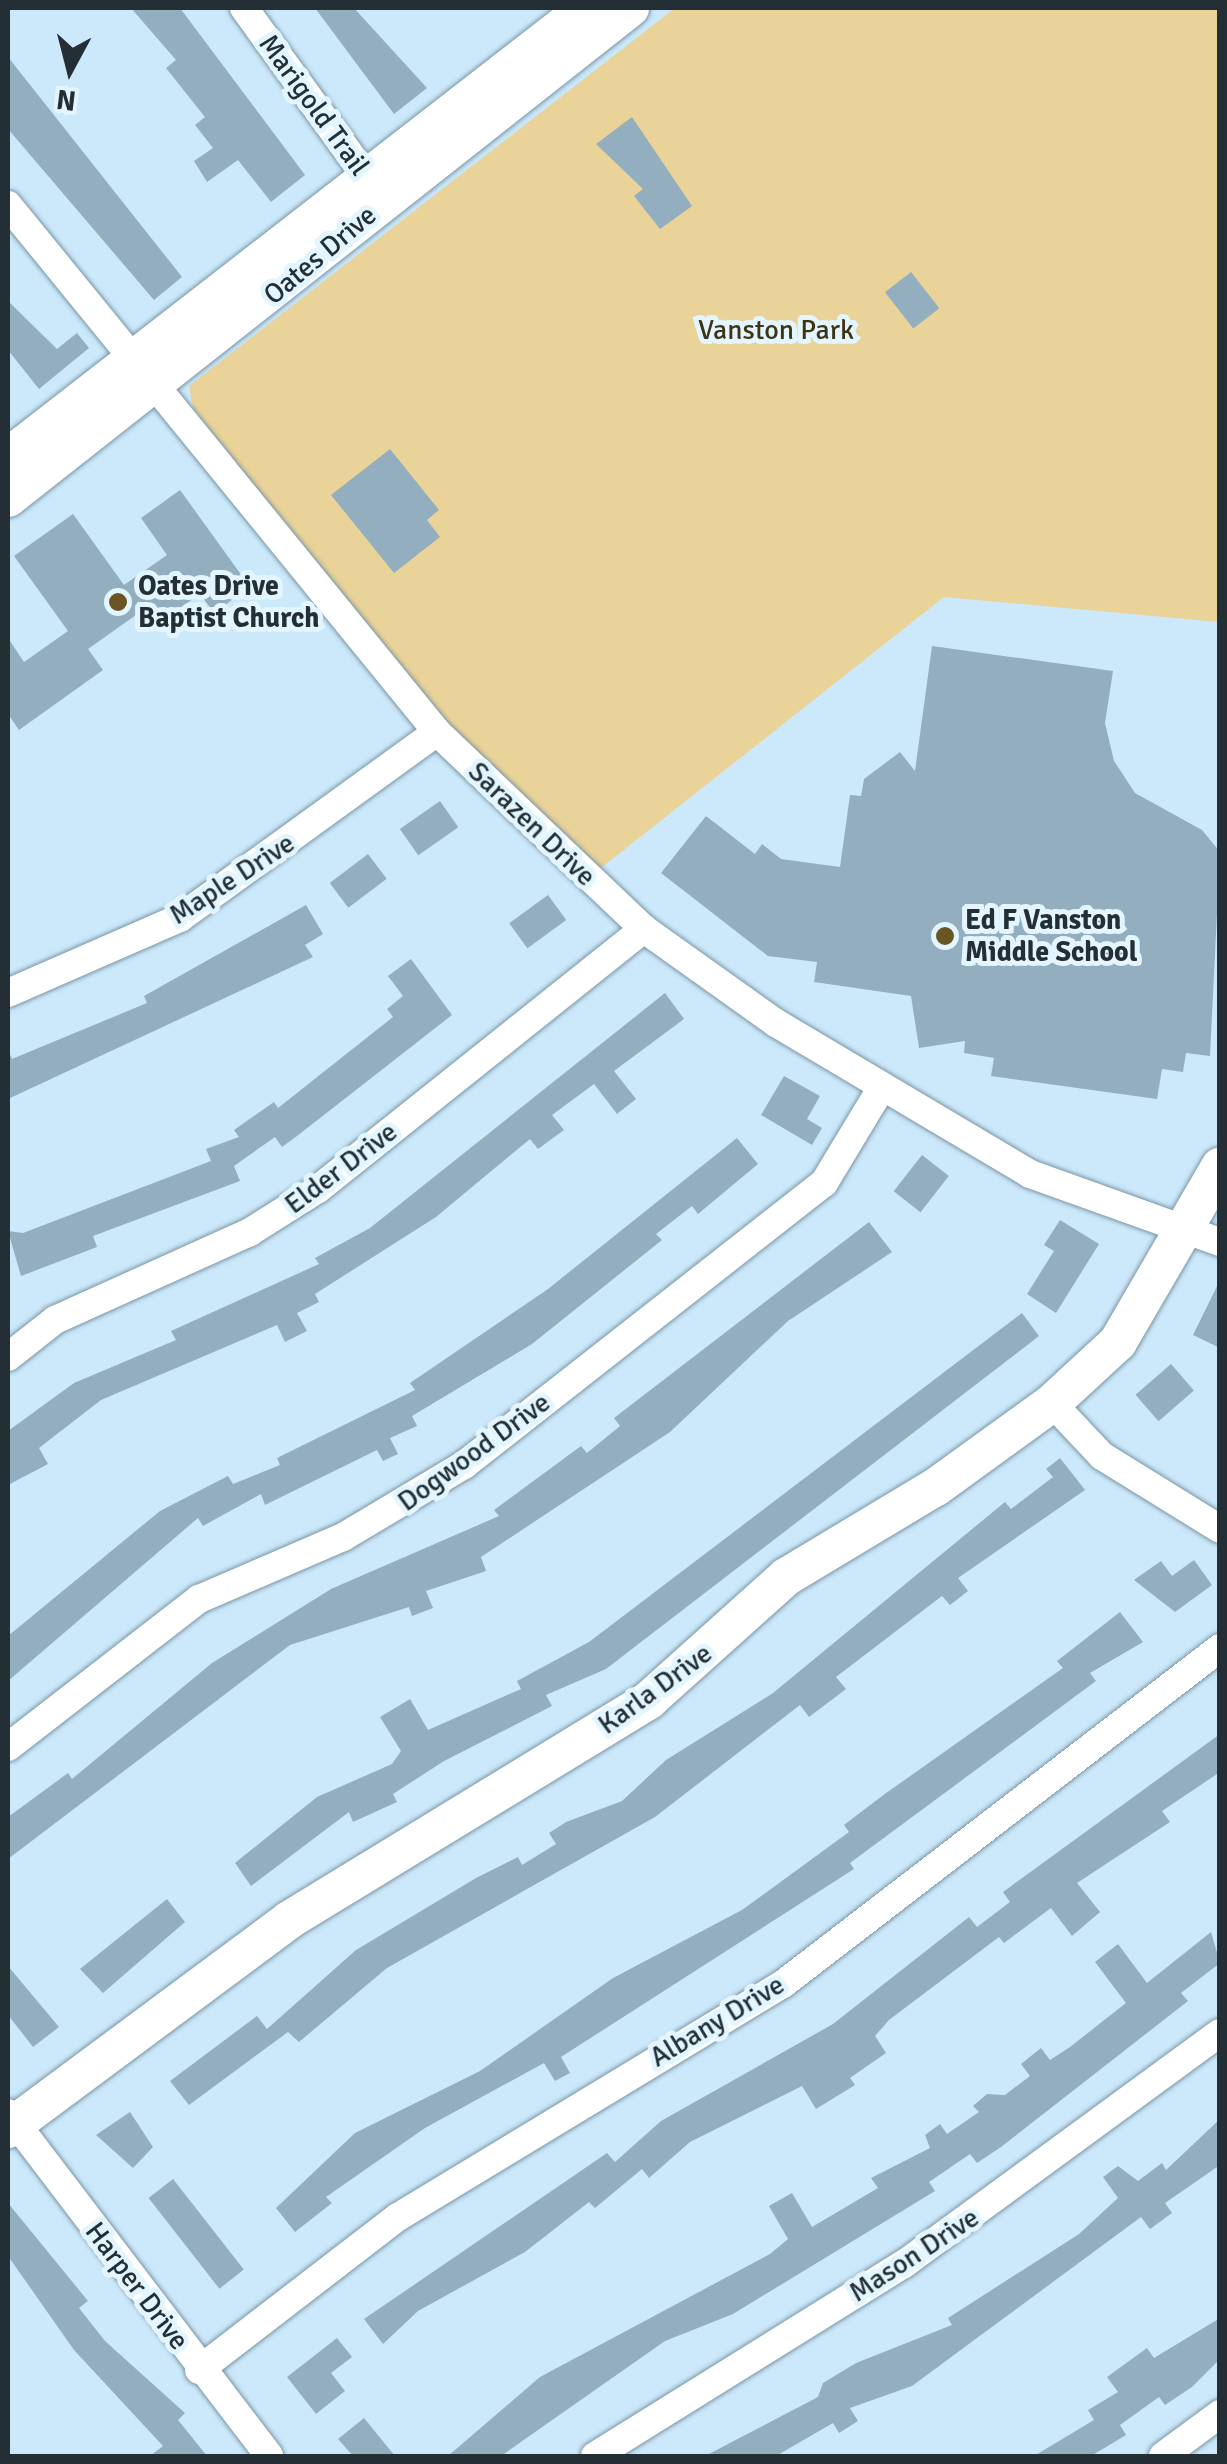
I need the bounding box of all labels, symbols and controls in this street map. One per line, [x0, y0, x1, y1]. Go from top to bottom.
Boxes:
north arrow [20, 20, 120, 120]
street label: Marigold Trail [252, 28, 376, 182]
text: N [55, 82, 78, 118]
street label: Oates Drive [257, 198, 383, 312]
park label: Vanston Park [698, 313, 854, 347]
place label: Oates Drive Baptist Church [138, 569, 319, 635]
marker: Oates Drive Baptist Church [107, 591, 129, 613]
street label: Sarazen Drive [461, 755, 603, 893]
street label: Maple Drive [163, 826, 301, 932]
place label: Ed F Vanston Middle School [965, 903, 1137, 969]
marker: Ed F Vanston Middle School [934, 925, 956, 947]
street label: Elder Drive [278, 1115, 404, 1221]
street label: Dogwood Drive [391, 1385, 557, 1519]
street label: Karla Drive [592, 1636, 718, 1742]
street label: Albany Drive [644, 1968, 790, 2074]
street label: Mason Drive [843, 2201, 985, 2309]
street label: Harper Drive [78, 2215, 196, 2357]

